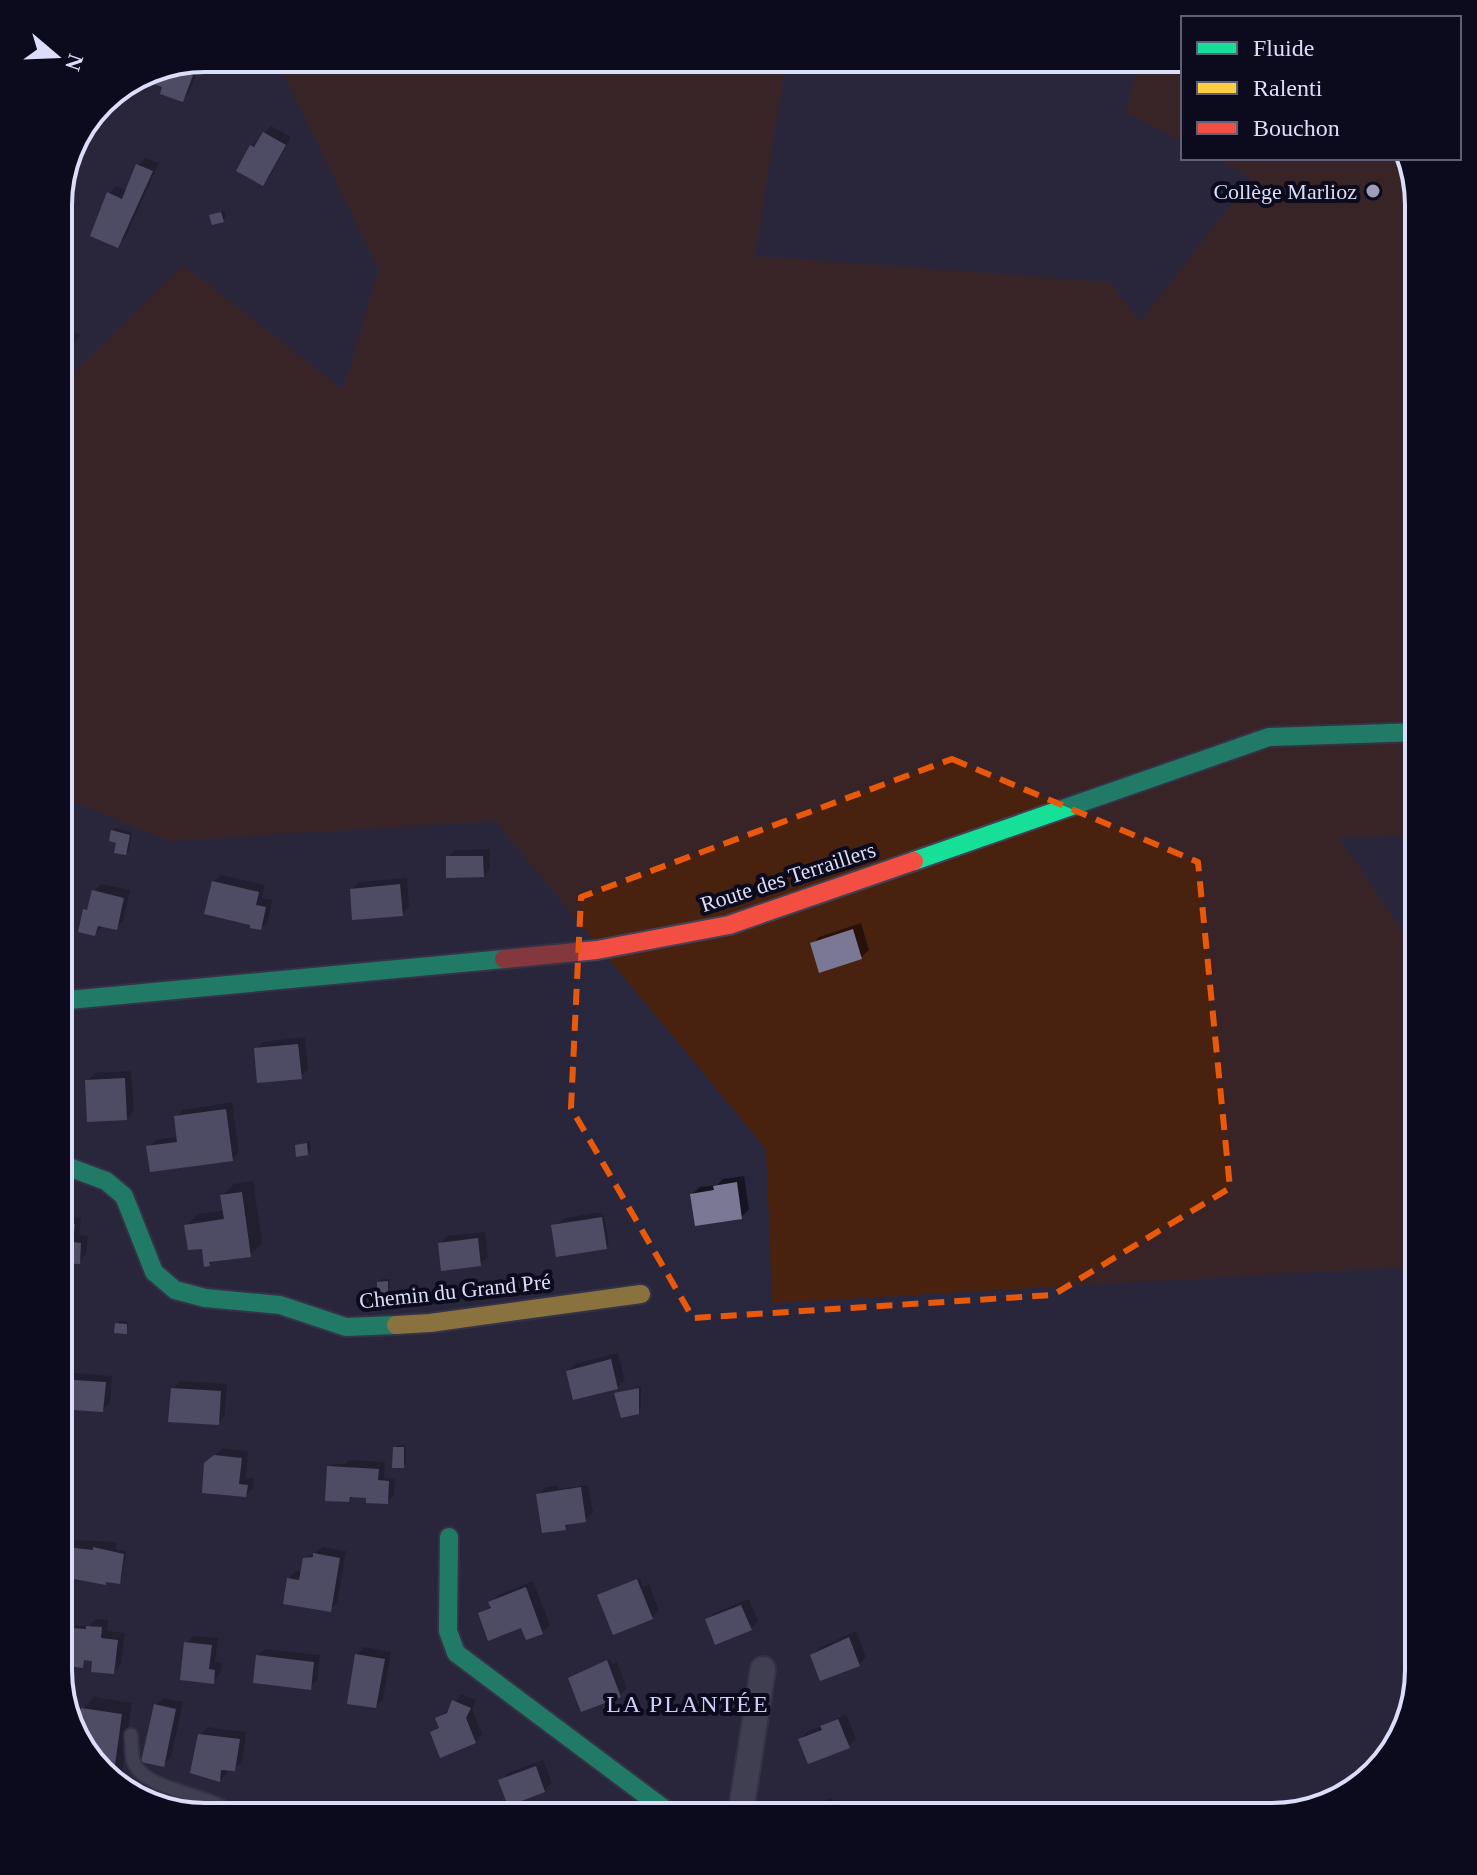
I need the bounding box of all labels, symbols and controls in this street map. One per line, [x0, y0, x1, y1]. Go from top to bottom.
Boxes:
north arrow [16, 16, 96, 96]
legend [1181, 16, 1461, 160]
text: Fluide [1253, 35, 1314, 61]
text: N [60, 51, 89, 74]
text: Ralenti [1253, 75, 1323, 101]
text: Bouchon [1253, 115, 1340, 141]
place label: Collège Marlioz [1213, 179, 1357, 204]
marker: Collège Marlioz [1364, 182, 1382, 200]
street label: Route des Terraillers [697, 837, 879, 917]
street label: Chemin du Grand Pré [358, 1269, 552, 1313]
district label: LA PLANTÉE [606, 1691, 770, 1717]

